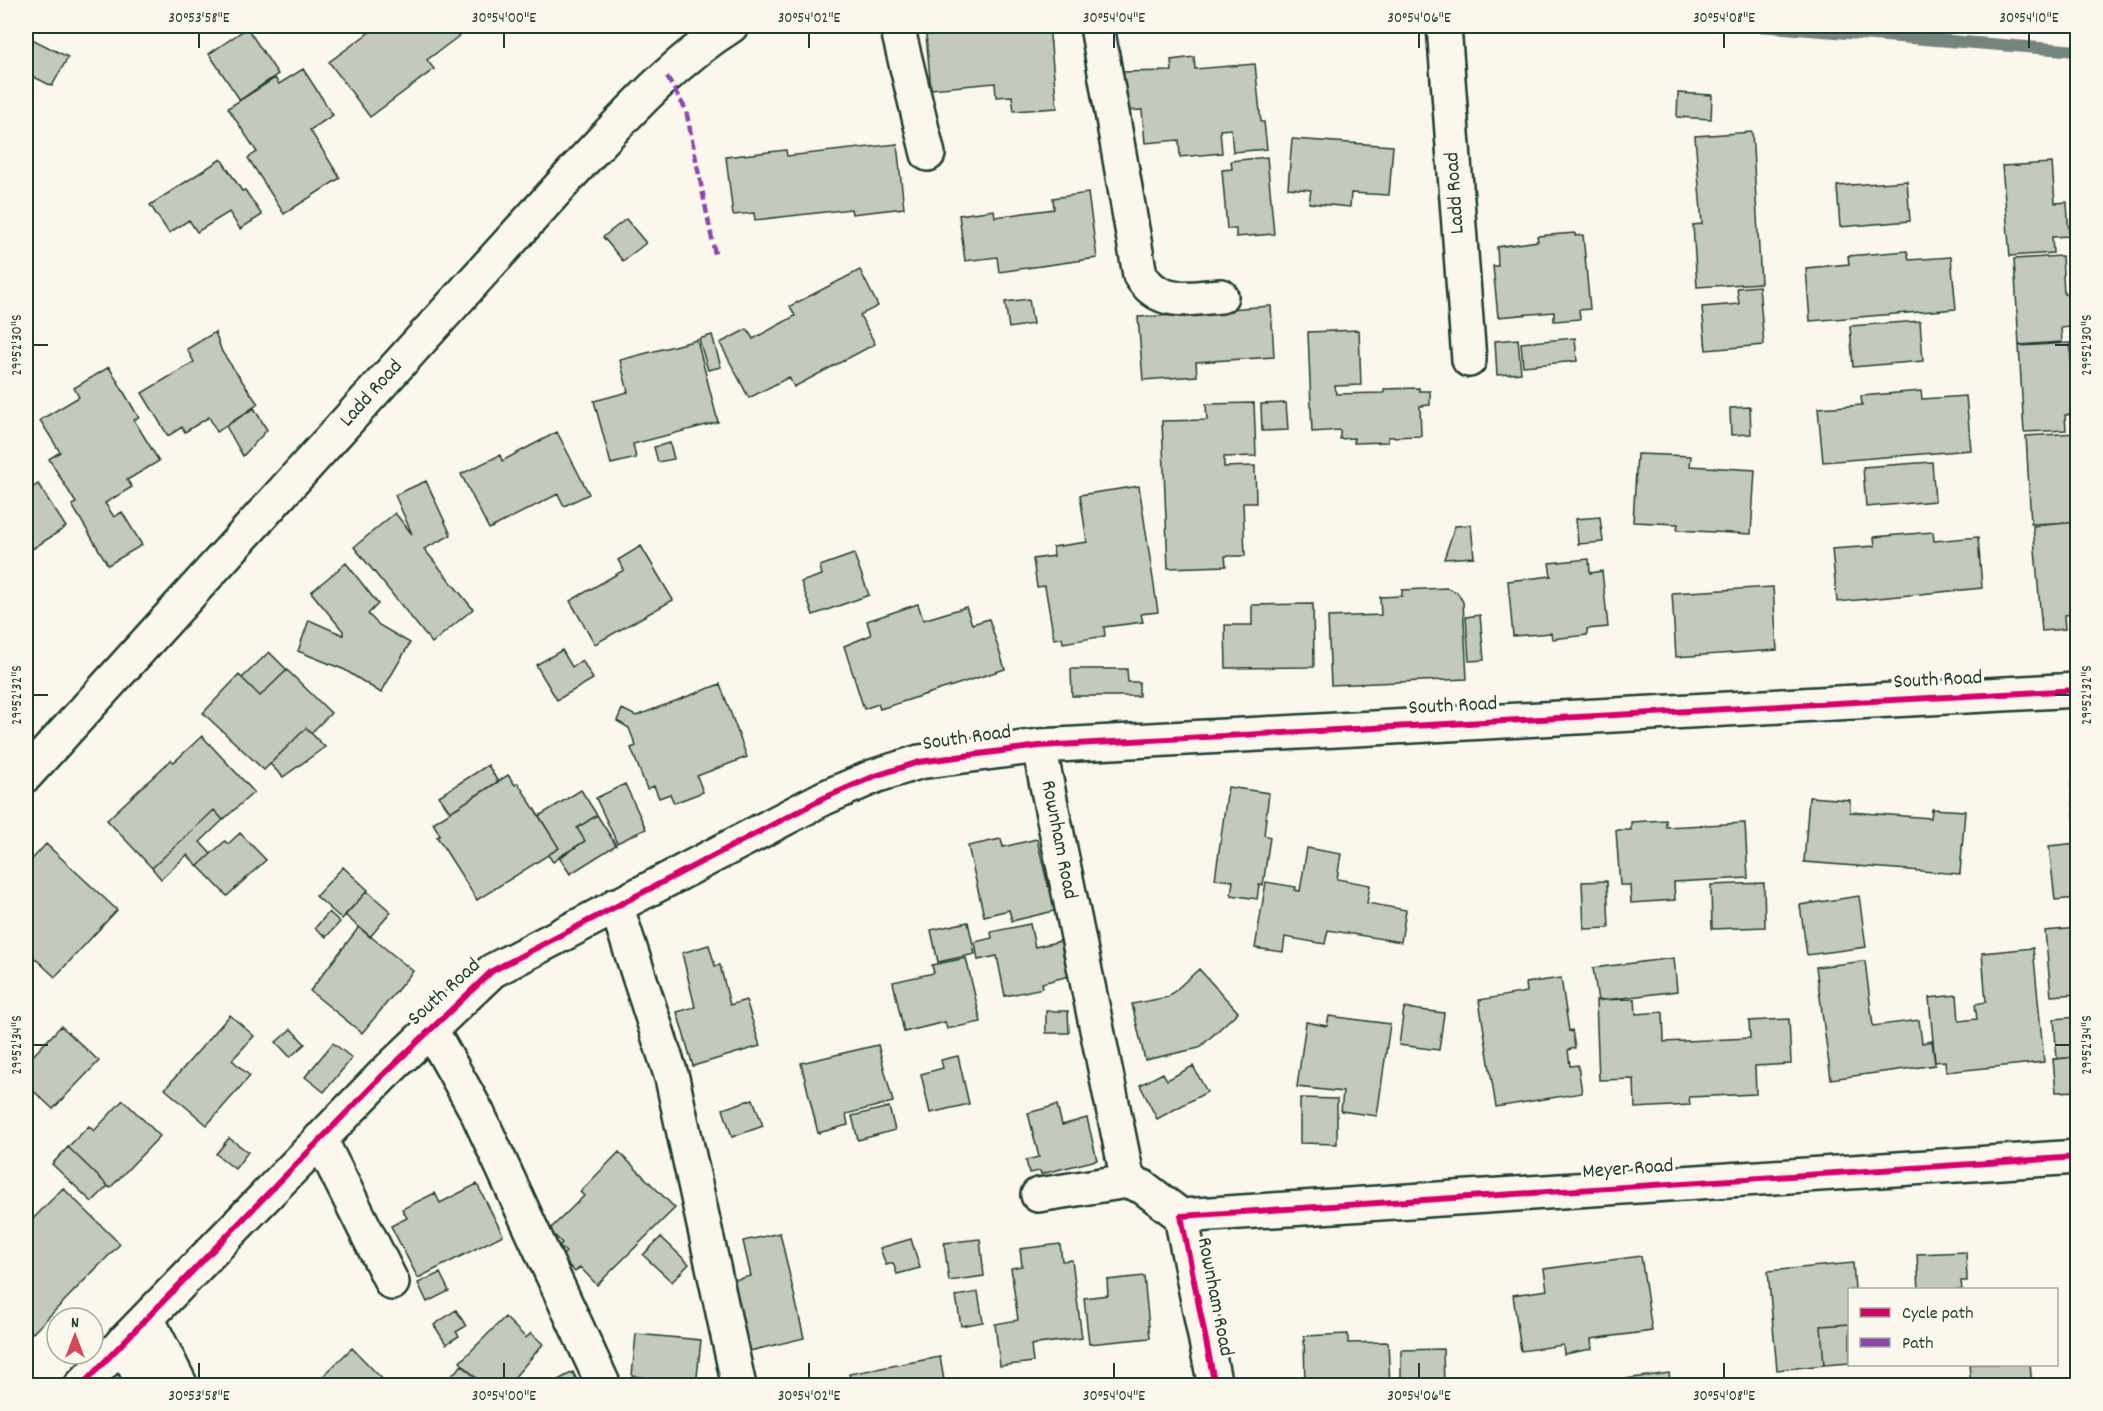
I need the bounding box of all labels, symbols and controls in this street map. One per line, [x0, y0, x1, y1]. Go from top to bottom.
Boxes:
text: 30°53'58"E [168, 8, 230, 30]
text: 30°54'00"E [472, 8, 536, 30]
text: 30°54'02"E [778, 8, 841, 30]
text: 30°54'04"E [1083, 8, 1145, 30]
text: 30°54'06"E [1387, 8, 1451, 30]
text: 30°54'08"E [1693, 8, 1755, 30]
text: 30°54'10"E [1999, 8, 2059, 30]
street label: Ladd Road [1438, 151, 1474, 235]
text: 29°52'30"S [7, 314, 29, 376]
text: 29°52'30"S [2077, 314, 2099, 376]
street label: Ladd Road [333, 353, 411, 435]
street label: South Road [1893, 664, 1983, 698]
text: 29°52'32"S [7, 665, 29, 725]
text: 29°52'32"S [2077, 665, 2099, 725]
street label: South Road [1408, 690, 1498, 724]
street label: South Road [921, 718, 1013, 760]
street label: Rownham Road [1032, 778, 1084, 902]
street label: South Road [402, 952, 488, 1034]
text: 29°52'34"S [7, 1015, 29, 1075]
text: 29°52'34"S [2077, 1015, 2099, 1075]
street label: Meyer Road [1581, 1152, 1675, 1188]
street label: Rownham Road [1188, 1235, 1240, 1359]
legend [1848, 1288, 2058, 1366]
text: Cycle path [1902, 1302, 1973, 1327]
north arrow [45, 1306, 105, 1366]
text: N [71, 1312, 79, 1335]
text: Path [1902, 1332, 1934, 1357]
text: 30°53'58"E [168, 1386, 230, 1408]
text: 30°54'00"E [472, 1386, 536, 1408]
text: 30°54'02"E [778, 1386, 841, 1408]
text: 30°54'04"E [1083, 1386, 1145, 1408]
text: 30°54'06"E [1387, 1386, 1451, 1408]
text: 30°54'08"E [1693, 1386, 1755, 1408]

